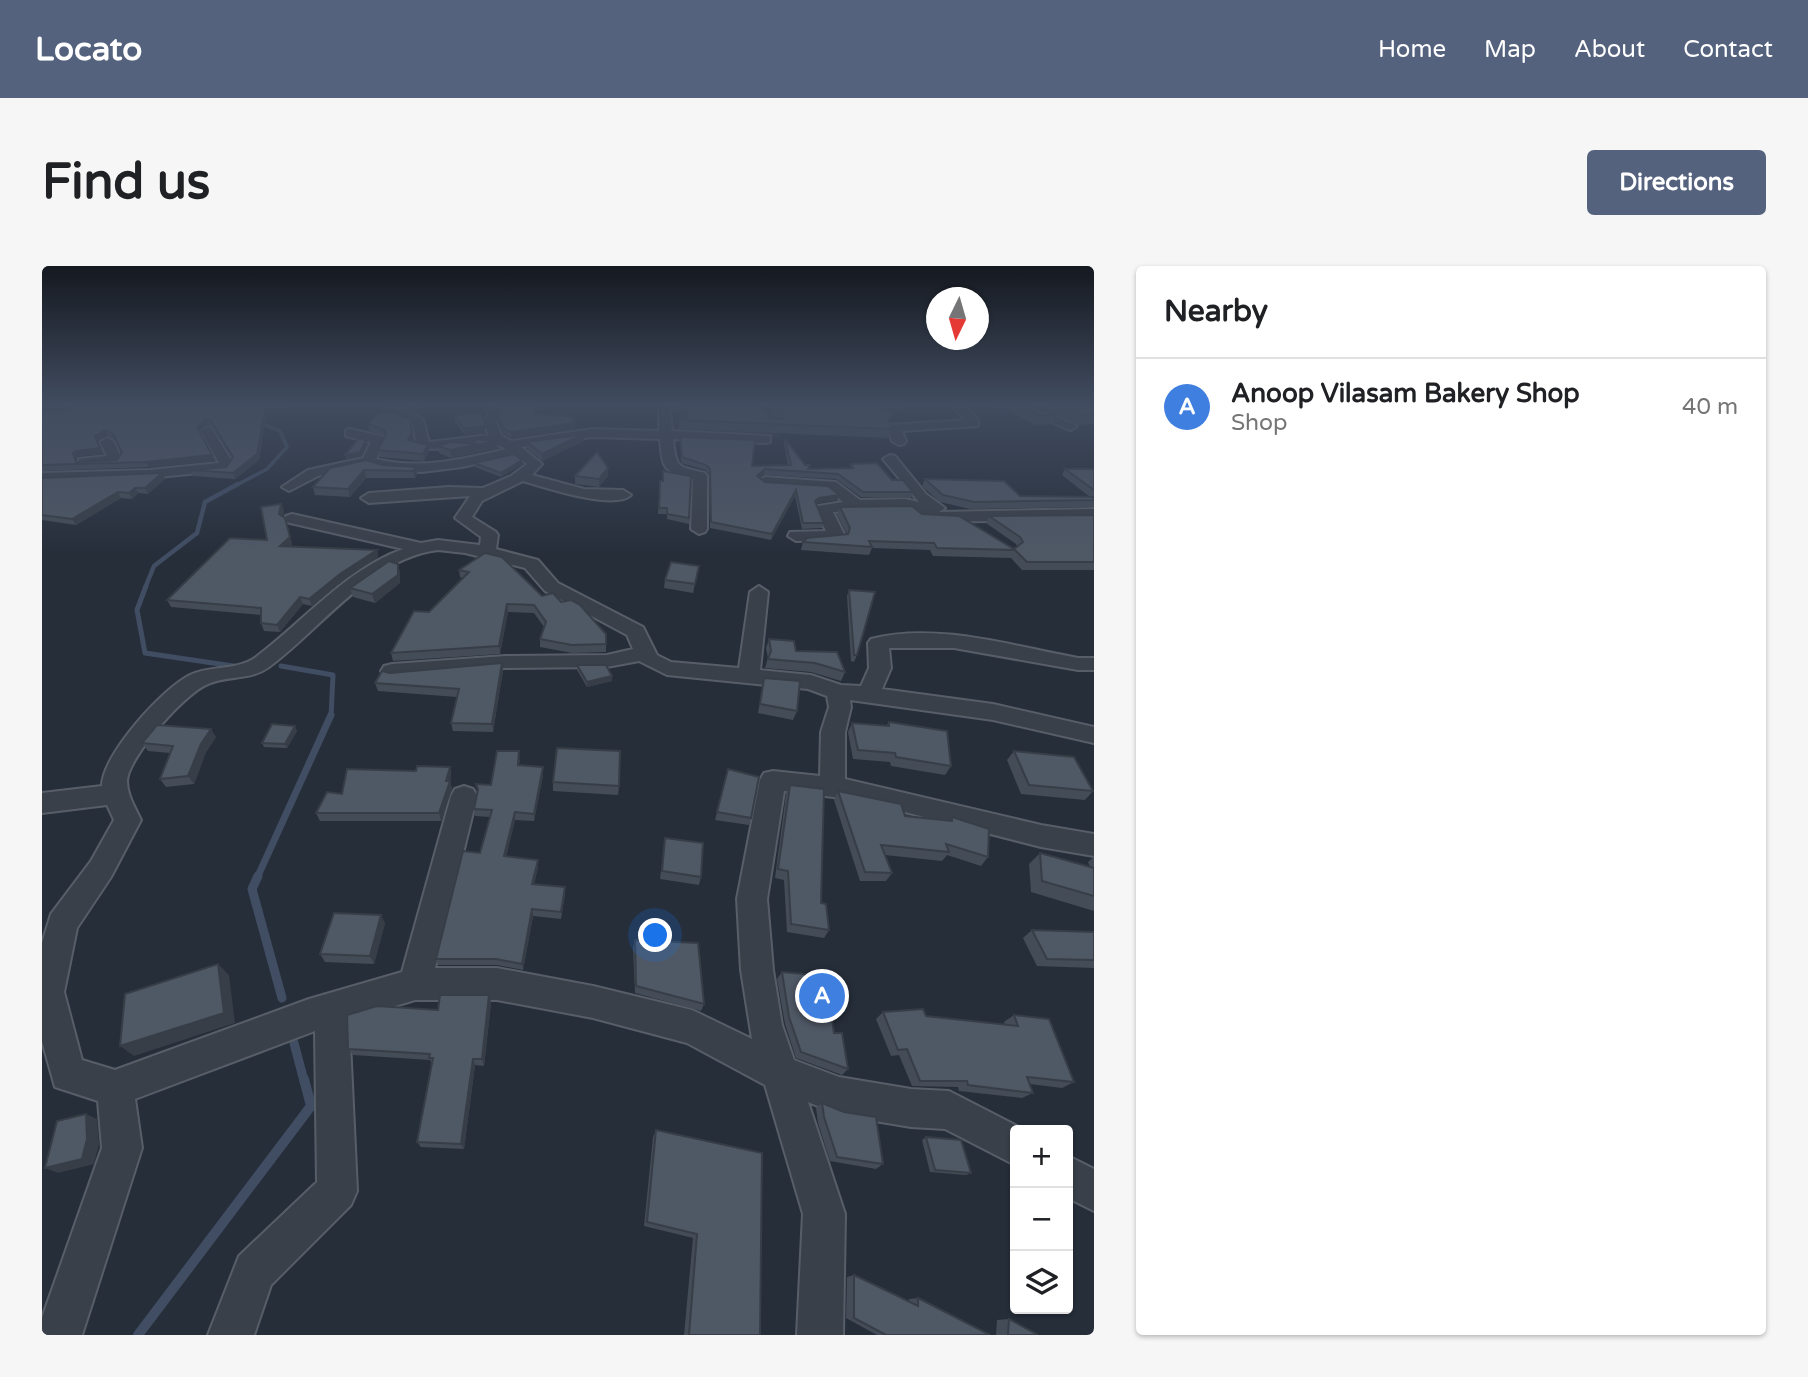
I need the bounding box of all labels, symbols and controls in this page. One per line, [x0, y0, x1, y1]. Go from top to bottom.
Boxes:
text: Locato [35, 30, 142, 69]
text: Home [1378, 35, 1446, 64]
text: Map [1484, 35, 1536, 64]
text: About [1574, 35, 1645, 64]
text: Contact [1683, 35, 1773, 64]
button: Directions [1587, 150, 1766, 215]
text: Find us [42, 153, 210, 212]
north arrow [926, 287, 989, 350]
text: Nearby [1164, 293, 1268, 330]
text: Anoop Vilasam Bakery Shop [1231, 378, 1580, 409]
text: A [1178, 393, 1196, 421]
text: 40 m [1682, 393, 1738, 421]
text: Shop [1231, 409, 1288, 437]
your location [638, 918, 672, 952]
pin: A [799, 970, 845, 1022]
map controls [1010, 1125, 1073, 1314]
button: + [1010, 1125, 1073, 1188]
button: − [1010, 1188, 1073, 1251]
button: layers [1010, 1251, 1073, 1314]

